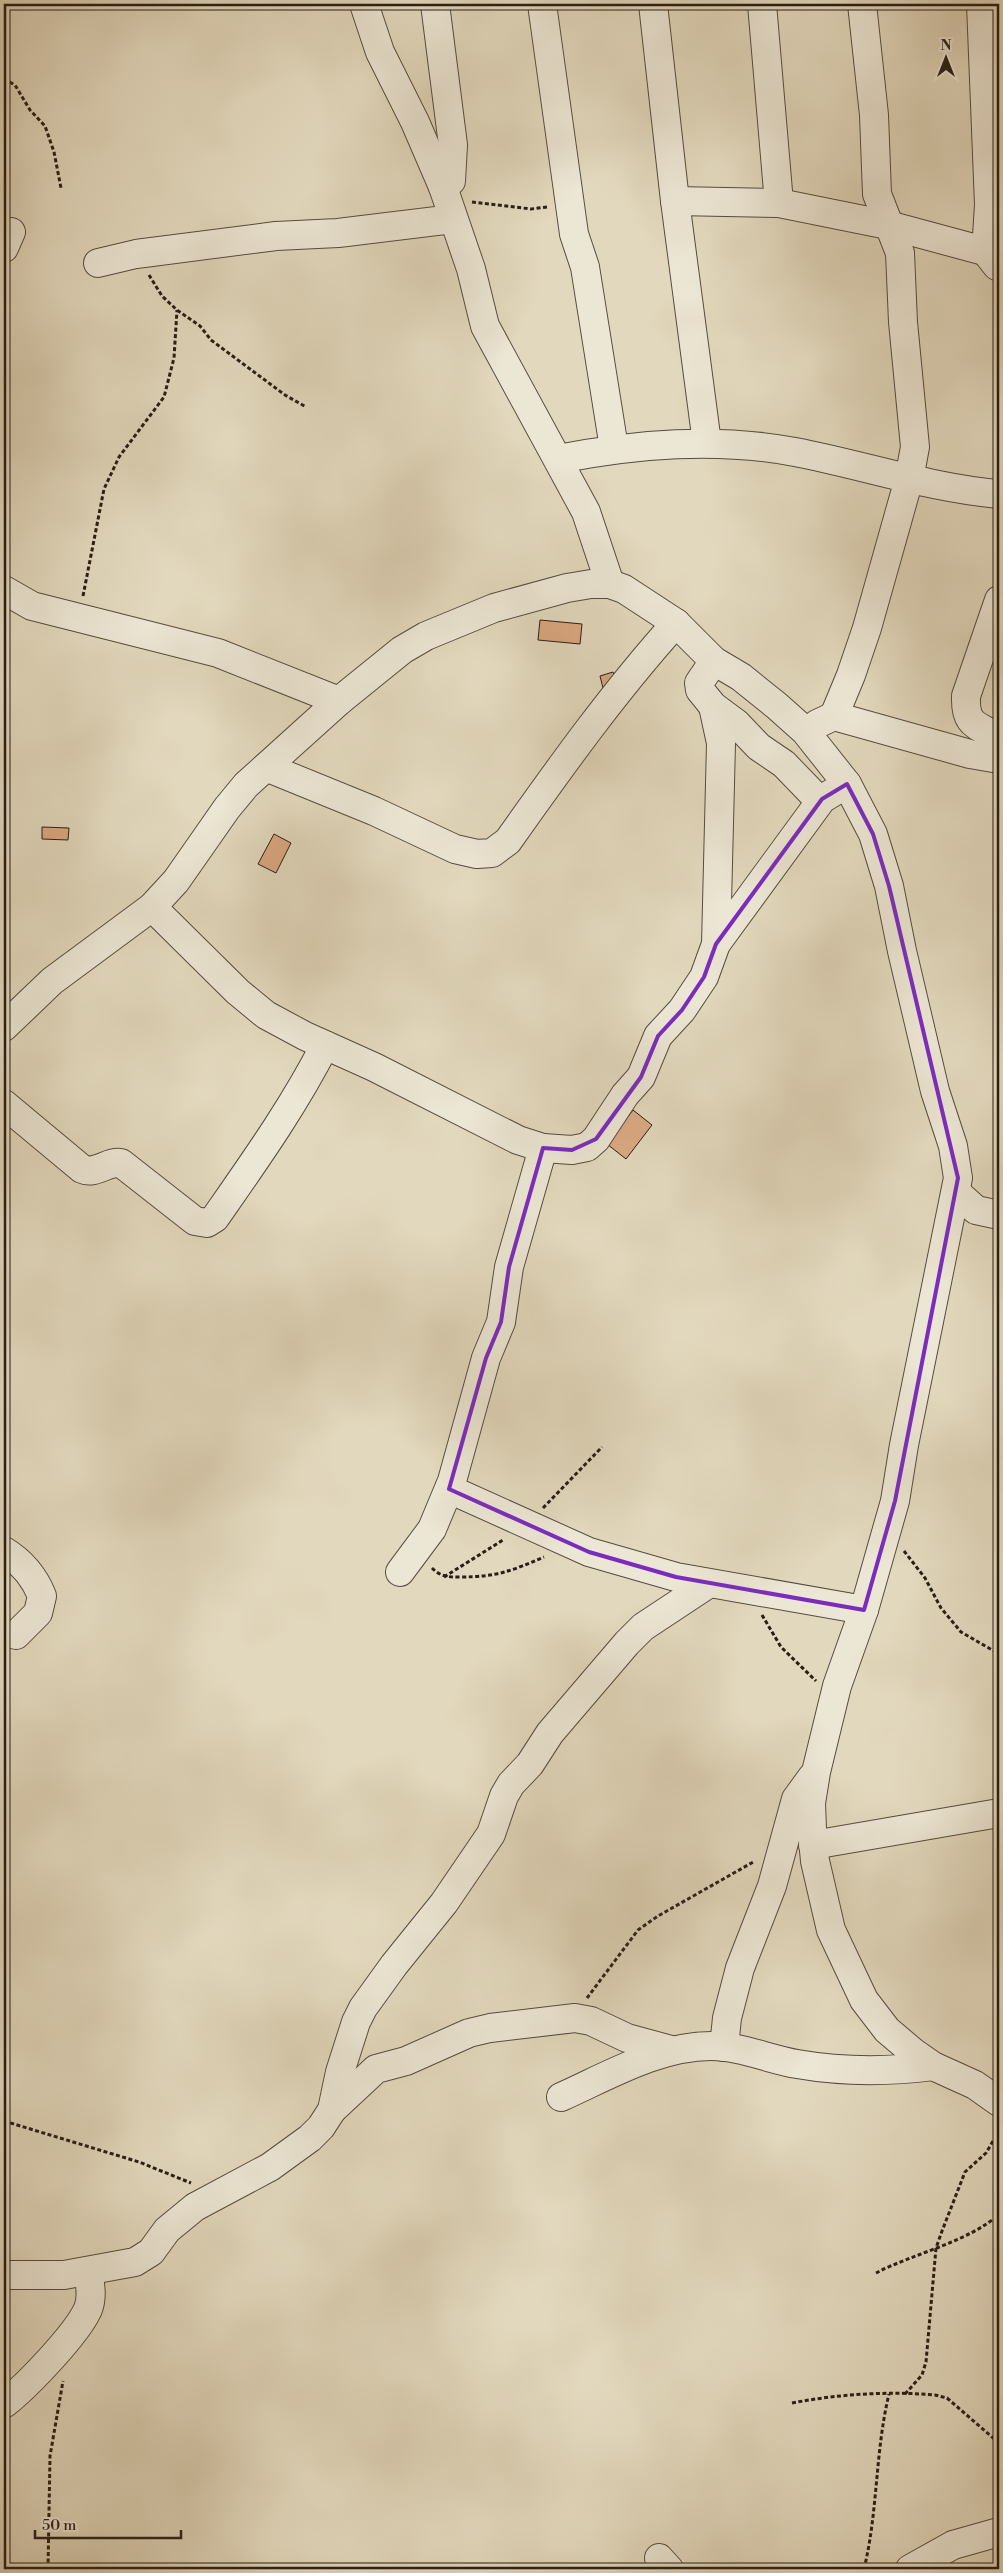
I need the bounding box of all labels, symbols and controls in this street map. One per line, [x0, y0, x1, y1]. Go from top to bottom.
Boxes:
north arrow [920, 32, 970, 82]
text: N [940, 37, 952, 55]
scale bar [35, 2508, 181, 2540]
text: 50 m [42, 2516, 76, 2535]

